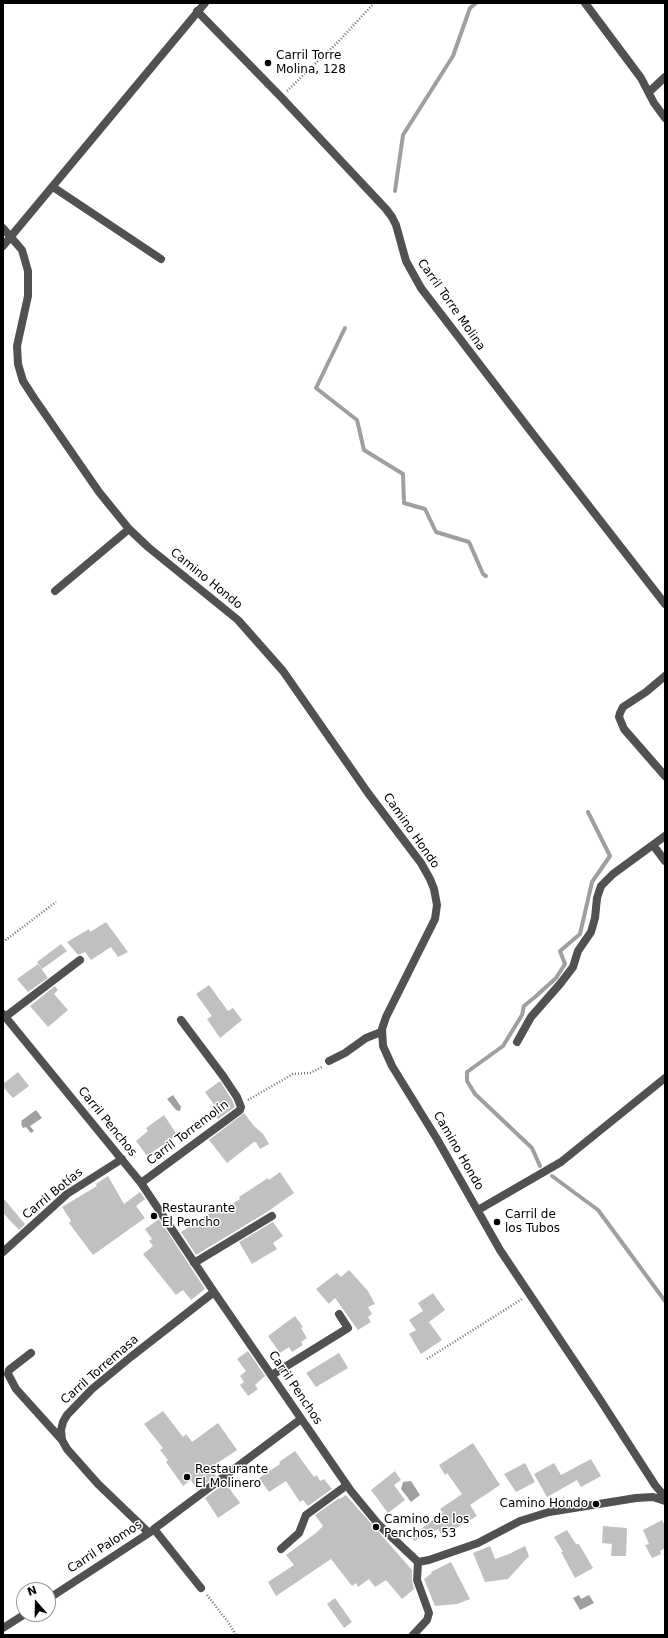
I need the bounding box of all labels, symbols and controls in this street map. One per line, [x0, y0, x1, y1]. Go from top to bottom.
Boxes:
place label: Carril Torre Molina, 128 [276, 49, 346, 77]
marker: Carril Torre Molina, 128 [263, 58, 273, 68]
street label: Carril Torre Molina [414, 256, 488, 354]
street label: Camino Hondo [167, 546, 245, 612]
street label: Camino Hondo [380, 791, 442, 871]
street label: Carril Penchos [75, 1084, 139, 1160]
street label: Carril Torremolín [144, 1098, 232, 1168]
street label: Camino Hondo [430, 1109, 486, 1193]
street label: Carril Botías [20, 1165, 86, 1223]
place label: Restaurante El Pencho [162, 1202, 235, 1230]
place label: Carril de los Tubos [505, 1208, 560, 1236]
marker: Restaurante El Pencho [149, 1211, 159, 1221]
marker: Carril de los Tubos [492, 1217, 502, 1227]
street label: Carril Torremasa [58, 1332, 142, 1408]
street label: Carril Penchos [265, 1349, 325, 1427]
place label: Restaurante El Molinero [195, 1463, 268, 1491]
marker: Restaurante El Molinero [182, 1472, 192, 1482]
place label: Camino Hondo [500, 1497, 588, 1511]
marker: Camino Hondo [591, 1499, 601, 1509]
place label: Camino de los Penchos, 53 [384, 1513, 469, 1541]
street label: Carril Palomos [65, 1518, 145, 1576]
marker: Camino de los Penchos, 53 [371, 1522, 381, 1532]
north arrow [16, 1582, 56, 1622]
text: N [26, 1584, 39, 1599]

